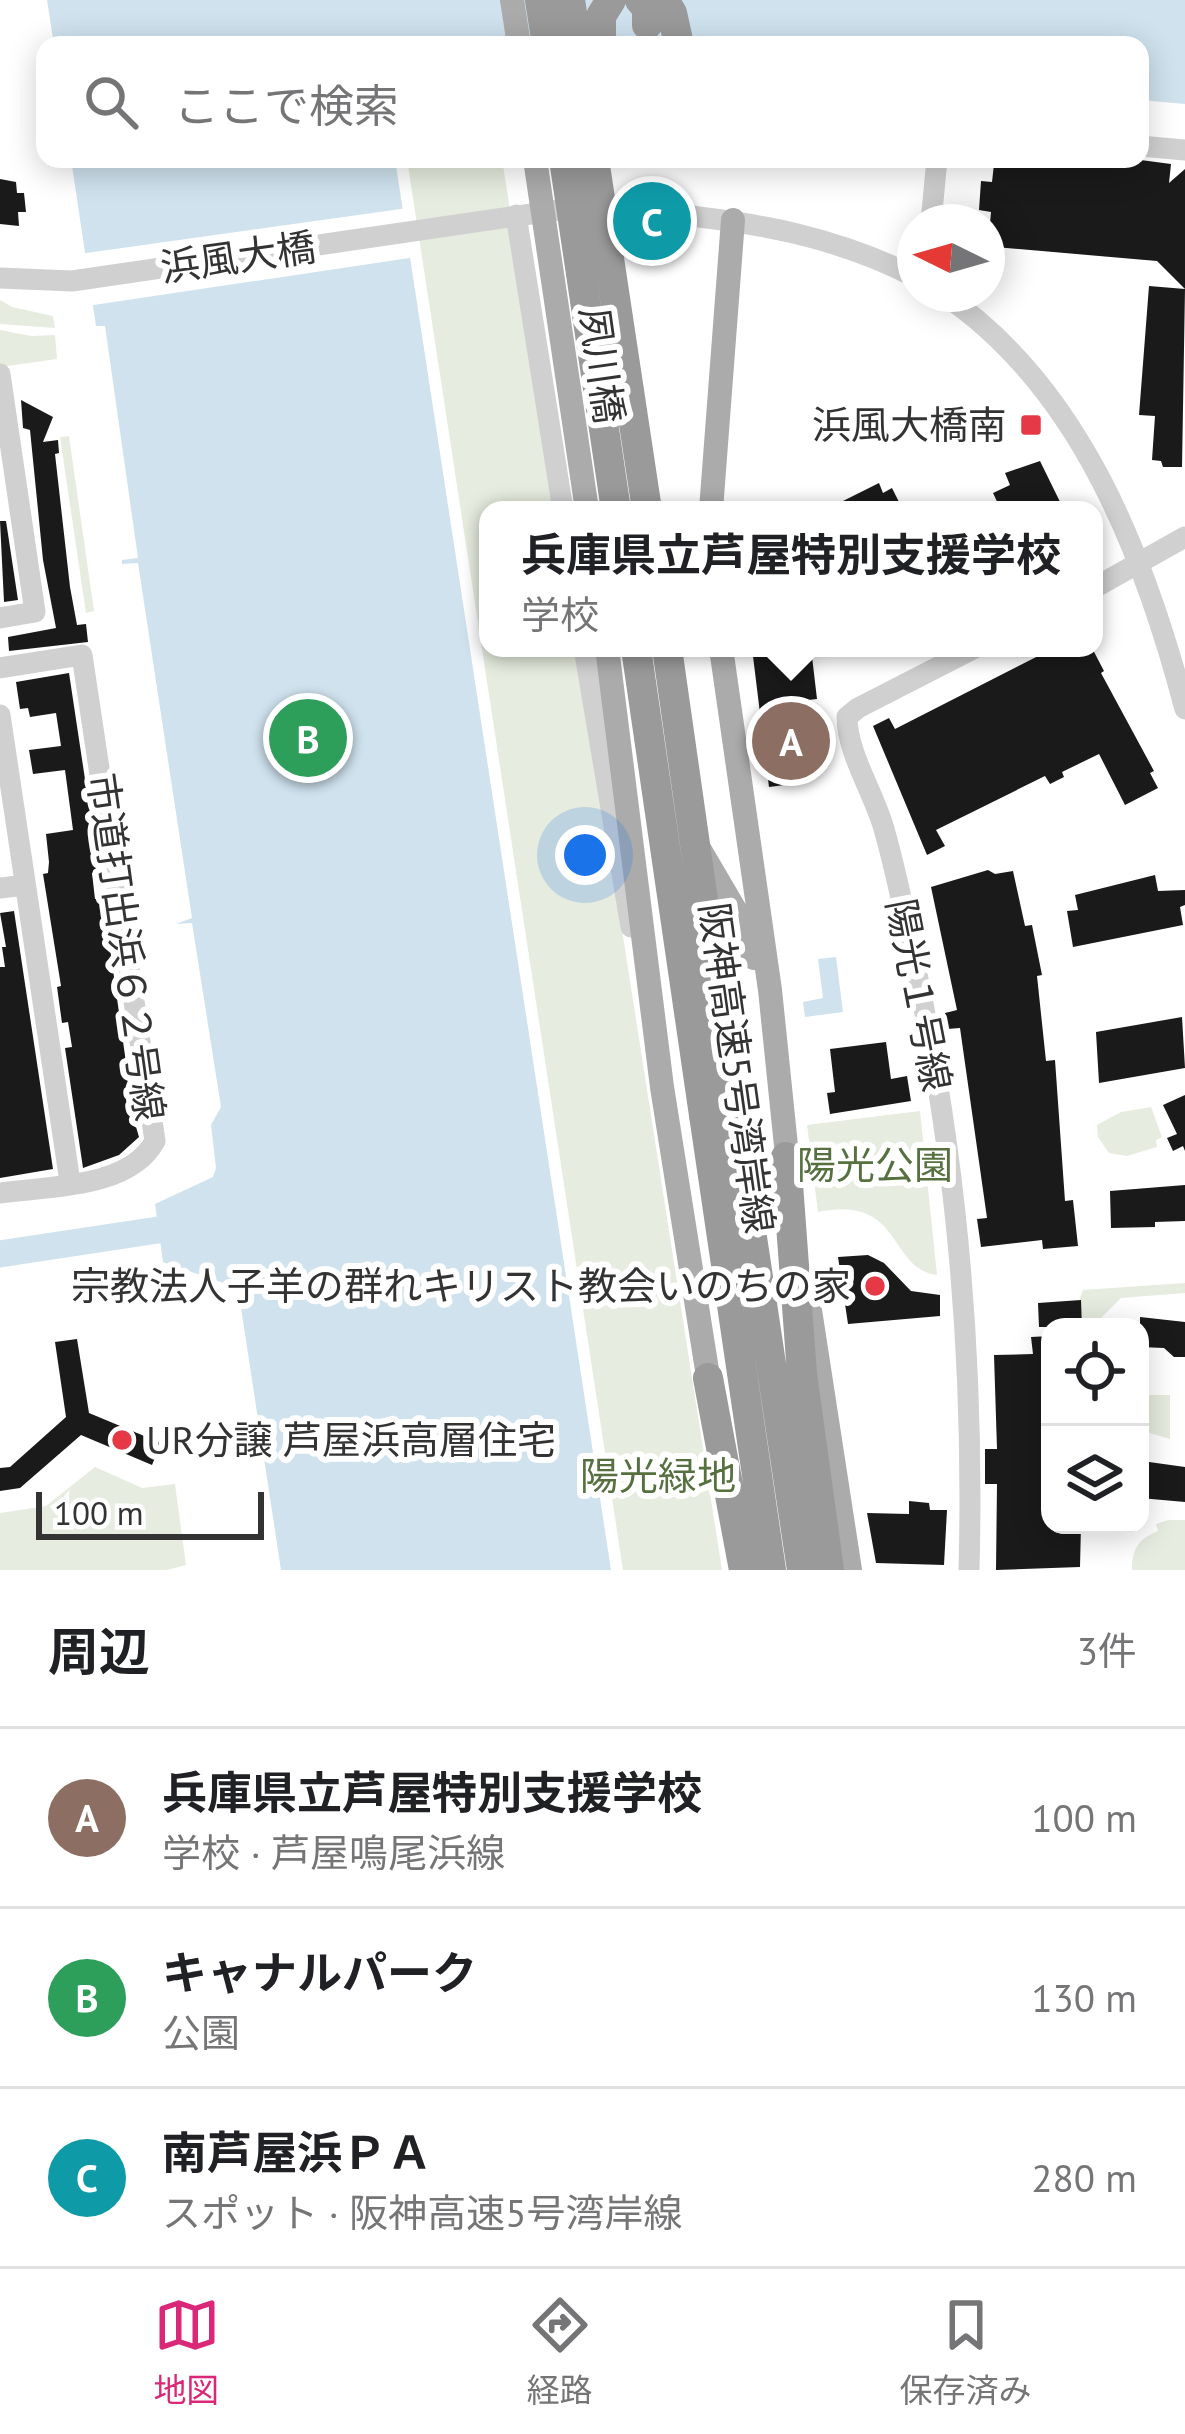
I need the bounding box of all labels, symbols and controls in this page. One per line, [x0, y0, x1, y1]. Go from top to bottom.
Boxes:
search box [36, 36, 1149, 168]
icon: search [78, 69, 144, 135]
text: ここで検索 [174, 76, 399, 134]
pin: C [613, 176, 691, 266]
north arrow [897, 204, 1005, 312]
street label: 浜風大橋 [157, 220, 319, 293]
street label: 夙川橋 [569, 303, 636, 426]
place label: 浜風大橋南 [812, 399, 1007, 450]
marker: 浜風大橋南 [1018, 412, 1044, 438]
popup [479, 501, 1103, 657]
text: 兵庫県立芦屋特別支援学校 [521, 525, 1061, 583]
text: 学校 [521, 589, 599, 640]
pin: B [269, 693, 347, 783]
pin: A [752, 696, 830, 786]
street label: 市道打出浜６２号線 [77, 770, 176, 1124]
your location [555, 825, 615, 885]
street label: 陽光１号線 [876, 894, 963, 1095]
street label: 阪神高速5号湾岸線 [689, 899, 786, 1236]
park label: 陽光公園 [797, 1139, 953, 1190]
place label: 宗教法人子羊の群れキリスト教会いのちの家 [71, 1260, 851, 1311]
marker: 宗教法人子羊の群れキリスト教会いのちの家 [862, 1273, 888, 1299]
map controls [1041, 1318, 1149, 1534]
button: locate [1041, 1318, 1149, 1426]
place label: UR分譲 芦屋浜高層住宅 [146, 1414, 556, 1465]
button: layers [1041, 1426, 1149, 1534]
marker: UR分譲 芦屋浜高層住宅 [109, 1427, 135, 1453]
park label: 陽光緑地 [580, 1450, 736, 1501]
scale bar [36, 1486, 264, 1539]
text: 100 m [54, 1491, 144, 1534]
text: 周辺 [48, 1618, 150, 1684]
text: 3件 [1077, 1625, 1137, 1676]
text: 兵庫県立芦屋特別支援学校 [162, 1763, 702, 1821]
text: A [75, 1792, 99, 1843]
text: 100 m [1031, 1792, 1137, 1843]
text: 学校 · 芦屋鳴尾浜線 [162, 1827, 505, 1878]
text: キャナルパーク [162, 1943, 477, 2001]
text: B [75, 1972, 99, 2023]
text: 130 m [1031, 1972, 1137, 2023]
text: 公園 [162, 2007, 240, 2058]
text: 南芦屋浜ＰＡ [162, 2123, 432, 2181]
text: C [76, 2152, 98, 2203]
text: 280 m [1031, 2152, 1137, 2203]
text: スポット · 阪神高速5号湾岸線 [162, 2187, 683, 2238]
tab: 地図 [154, 2292, 220, 2412]
tab: 経路 [527, 2292, 593, 2412]
tab: 保存済み [900, 2292, 1032, 2412]

